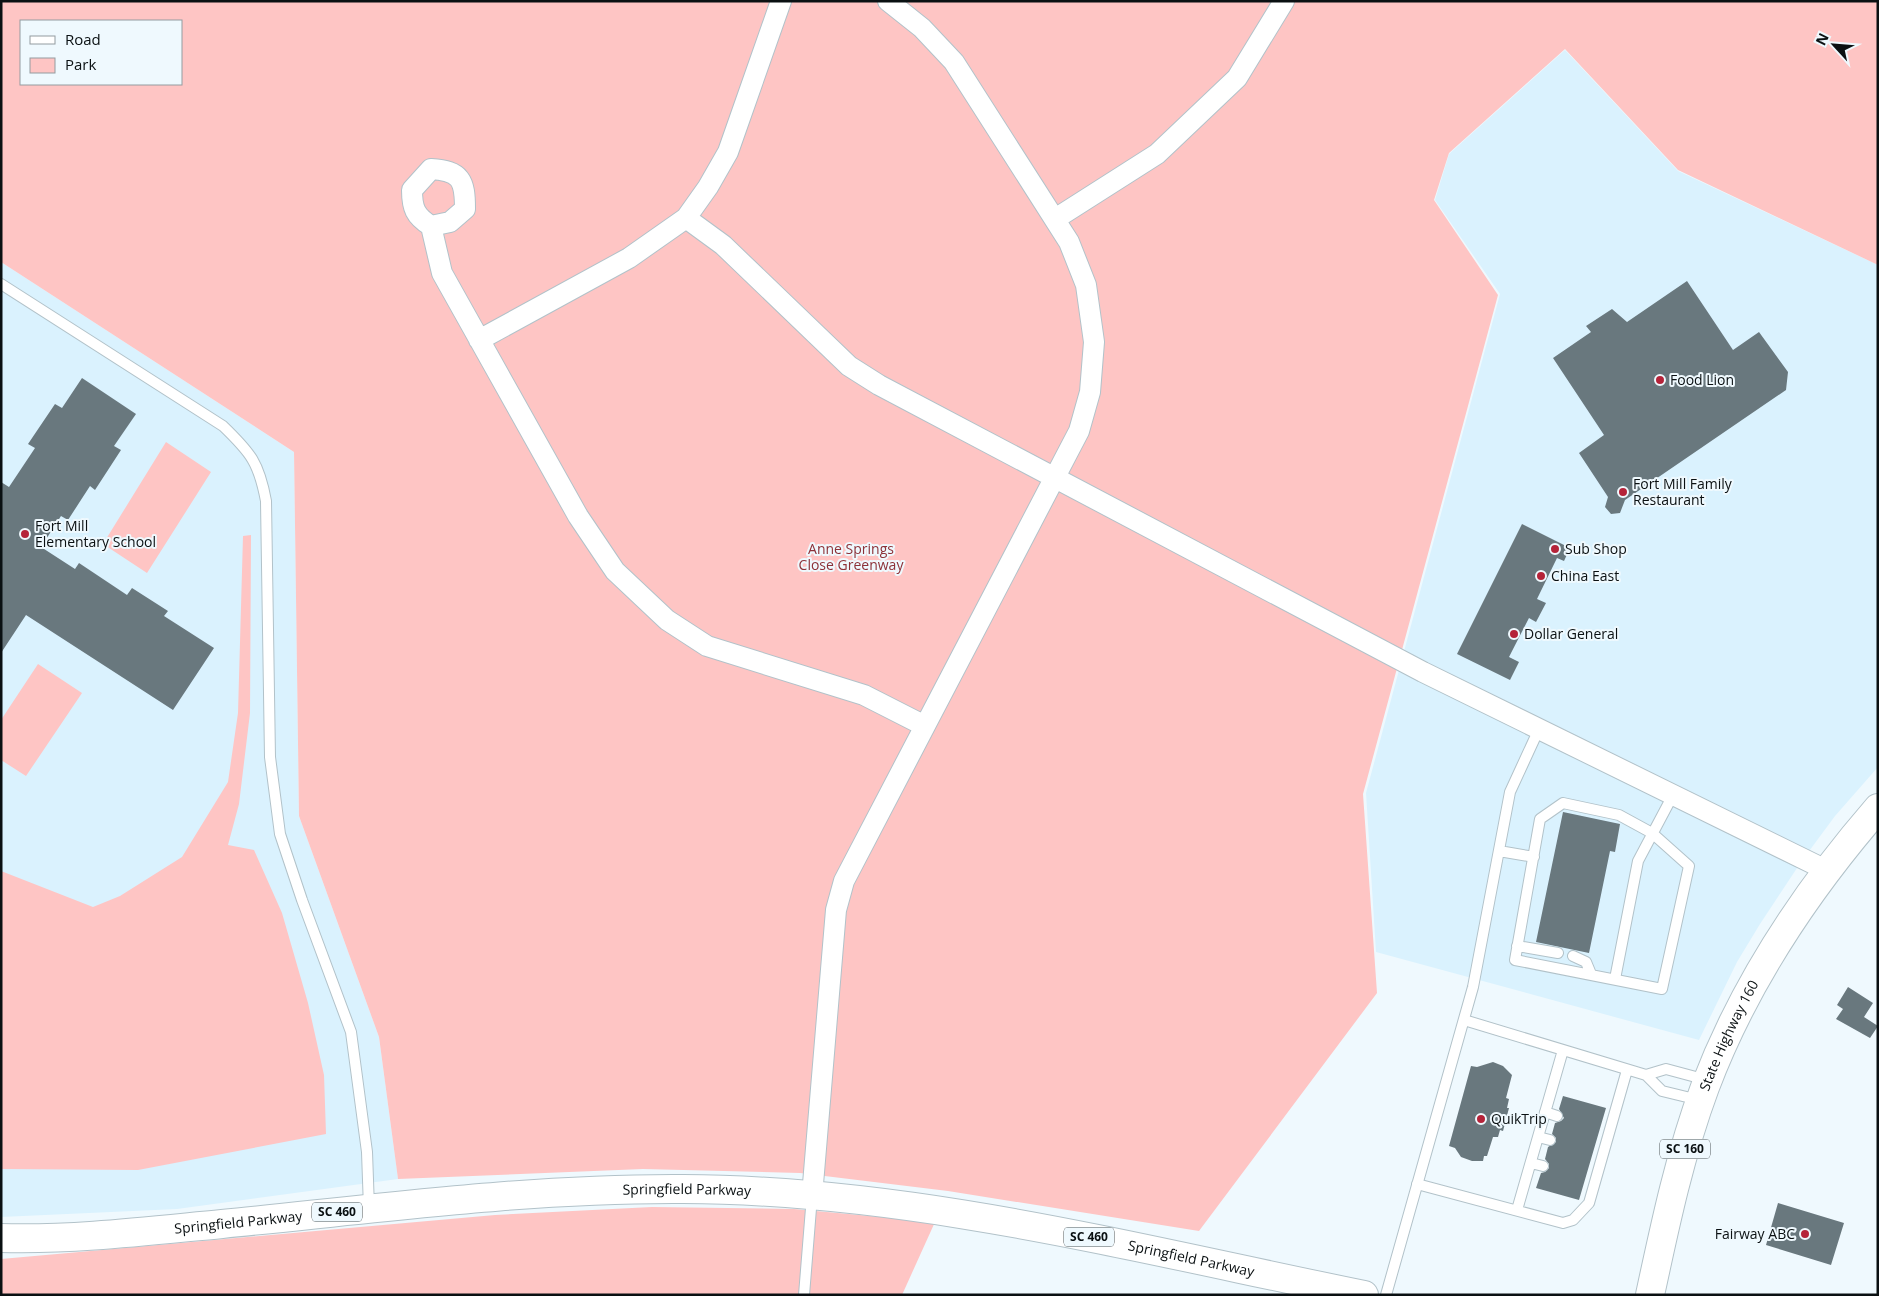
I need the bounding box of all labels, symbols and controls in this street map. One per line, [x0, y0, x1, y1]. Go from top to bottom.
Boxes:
legend [20, 20, 182, 85]
north arrow [1809, 20, 1859, 70]
text: Road [65, 29, 101, 49]
text: N [1811, 30, 1833, 48]
text: Park [65, 54, 96, 74]
place label: Food Lion [1670, 370, 1734, 389]
marker: Food Lion [1654, 374, 1666, 386]
place label: Fort Mill Family Restaurant [1633, 474, 1733, 509]
marker: Fort Mill Family Restaurant [1617, 486, 1629, 498]
place label: Fort Mill Elementary School [35, 516, 156, 551]
marker: Fort Mill Elementary School [19, 528, 31, 540]
park label: Anne Springs Close Greenway [799, 539, 904, 574]
place label: Sub Shop [1565, 539, 1627, 558]
marker: Sub Shop [1549, 543, 1561, 555]
place label: China East [1551, 566, 1619, 585]
marker: China East [1535, 570, 1547, 582]
place label: Dollar General [1524, 624, 1618, 643]
marker: Dollar General [1508, 628, 1520, 640]
street label: State Highway 160 [1694, 976, 1762, 1094]
place label: QuikTrip [1491, 1109, 1547, 1128]
marker: QuikTrip [1475, 1113, 1487, 1125]
road number: SC 160 [1660, 1140, 1710, 1158]
street label: Springfield Parkway [622, 1179, 753, 1200]
road number: SC 460 [312, 1202, 362, 1222]
street label: Springfield Parkway [173, 1206, 304, 1238]
place label: Fairway ABC [1715, 1224, 1795, 1243]
road number: SC 460 [1064, 1228, 1114, 1246]
marker: Fairway ABC [1799, 1228, 1811, 1240]
street label: Springfield Parkway [1126, 1235, 1257, 1281]

